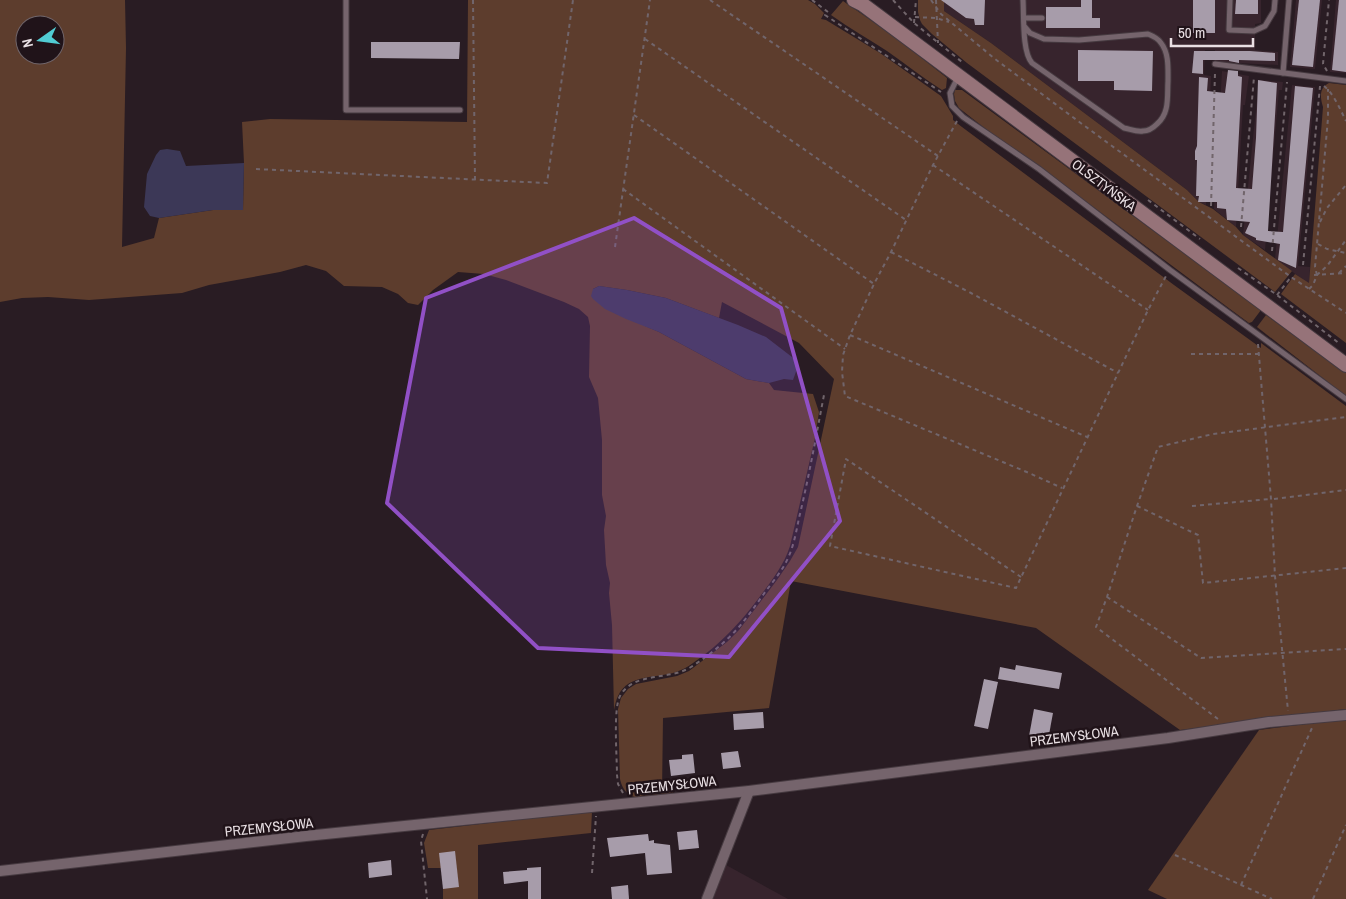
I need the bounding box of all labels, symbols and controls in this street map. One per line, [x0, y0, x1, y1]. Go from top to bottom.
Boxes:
north arrow [15, 15, 65, 65]
scale bar [1171, 15, 1254, 47]
text: 50 m [1178, 22, 1205, 43]
text: N [18, 37, 37, 49]
street label: OLSZTYŃSKA [1068, 155, 1140, 215]
street label: PRZEMYSŁOWA [1029, 722, 1120, 750]
street label: PRZEMYSŁOWA [627, 771, 717, 799]
street label: PRZEMYSŁOWA [224, 813, 314, 841]

